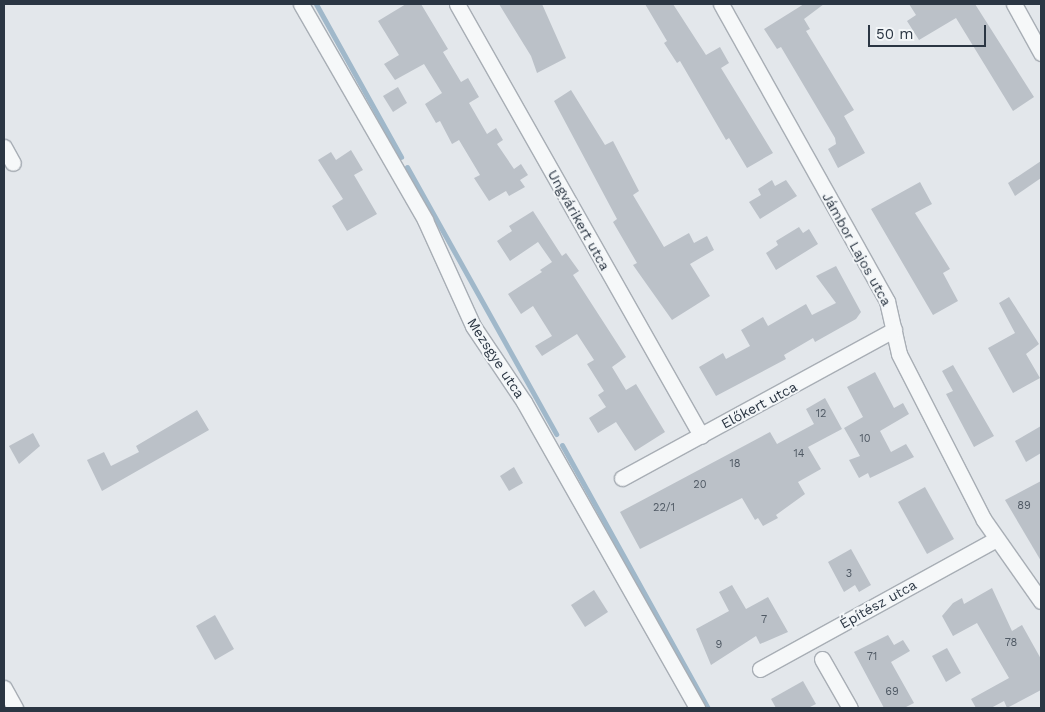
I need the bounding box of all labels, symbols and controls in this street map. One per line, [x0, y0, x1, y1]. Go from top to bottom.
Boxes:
scale bar [870, 15, 988, 47]
text: 50 m [876, 25, 913, 43]
street label: Ungvárikert utca [544, 167, 614, 273]
street label: Jámbor Lajos utca [819, 189, 895, 309]
street label: Mezsgye utca [464, 315, 528, 401]
street label: Előkert utca [718, 378, 800, 432]
house number: 12 [816, 407, 826, 421]
house number: 10 [859, 432, 871, 446]
house number: 14 [793, 447, 805, 461]
house number: 18 [729, 457, 741, 471]
house number: 20 [693, 478, 707, 492]
house number: 89 [1017, 499, 1031, 513]
house number: 22/1 [653, 501, 675, 515]
house number: 3 [846, 567, 852, 581]
street label: Építész utca [837, 576, 919, 632]
house number: 7 [761, 613, 767, 627]
house number: 78 [1005, 636, 1017, 650]
house number: 9 [716, 638, 722, 652]
house number: 71 [867, 650, 877, 664]
house number: 69 [885, 685, 899, 699]

